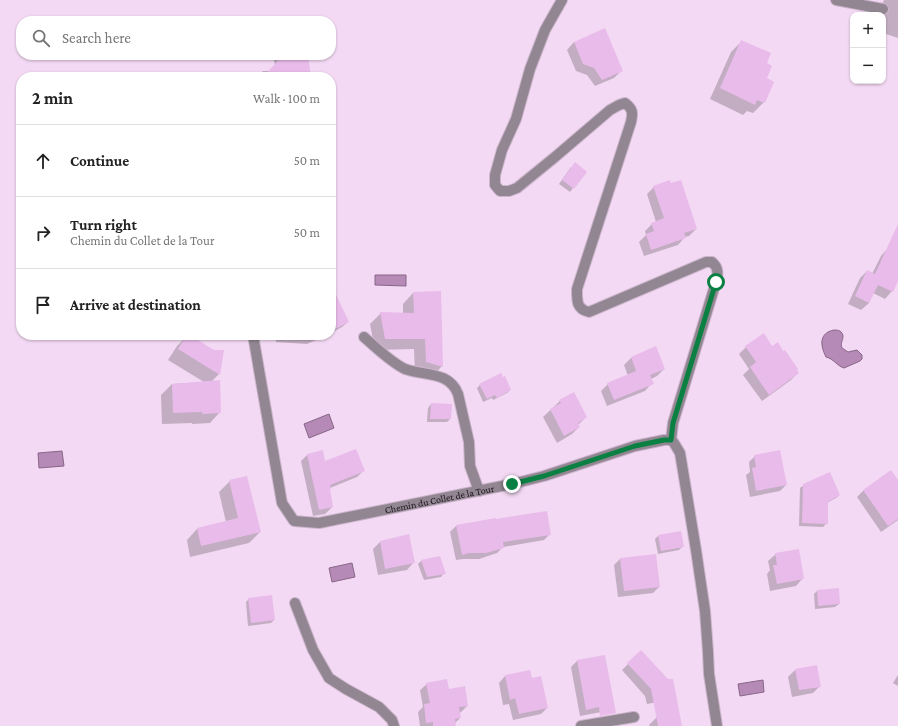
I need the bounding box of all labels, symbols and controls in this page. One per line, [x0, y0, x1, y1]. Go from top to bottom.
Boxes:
map controls [850, 12, 886, 84]
button: + [850, 12, 886, 48]
search box [16, 16, 336, 60]
icon: search [30, 27, 52, 49]
text: Search here [62, 30, 131, 46]
button: − [850, 48, 886, 84]
text: 2 min [32, 89, 73, 108]
text: Walk · 100 m [253, 91, 320, 106]
icon: ahead [32, 150, 54, 172]
text: Continue [70, 153, 129, 169]
text: 50 m [294, 153, 320, 168]
text: Turn right [70, 217, 137, 233]
icon: right [32, 222, 54, 244]
text: 50 m [294, 225, 320, 240]
text: Chemin du Collet de la Tour [70, 233, 215, 248]
route start [707, 273, 725, 291]
icon: arrive [32, 294, 54, 316]
text: Arrive at destination [70, 297, 201, 313]
route end [503, 475, 521, 493]
street label: Chemin du Collet de la Tour [384, 482, 495, 515]

